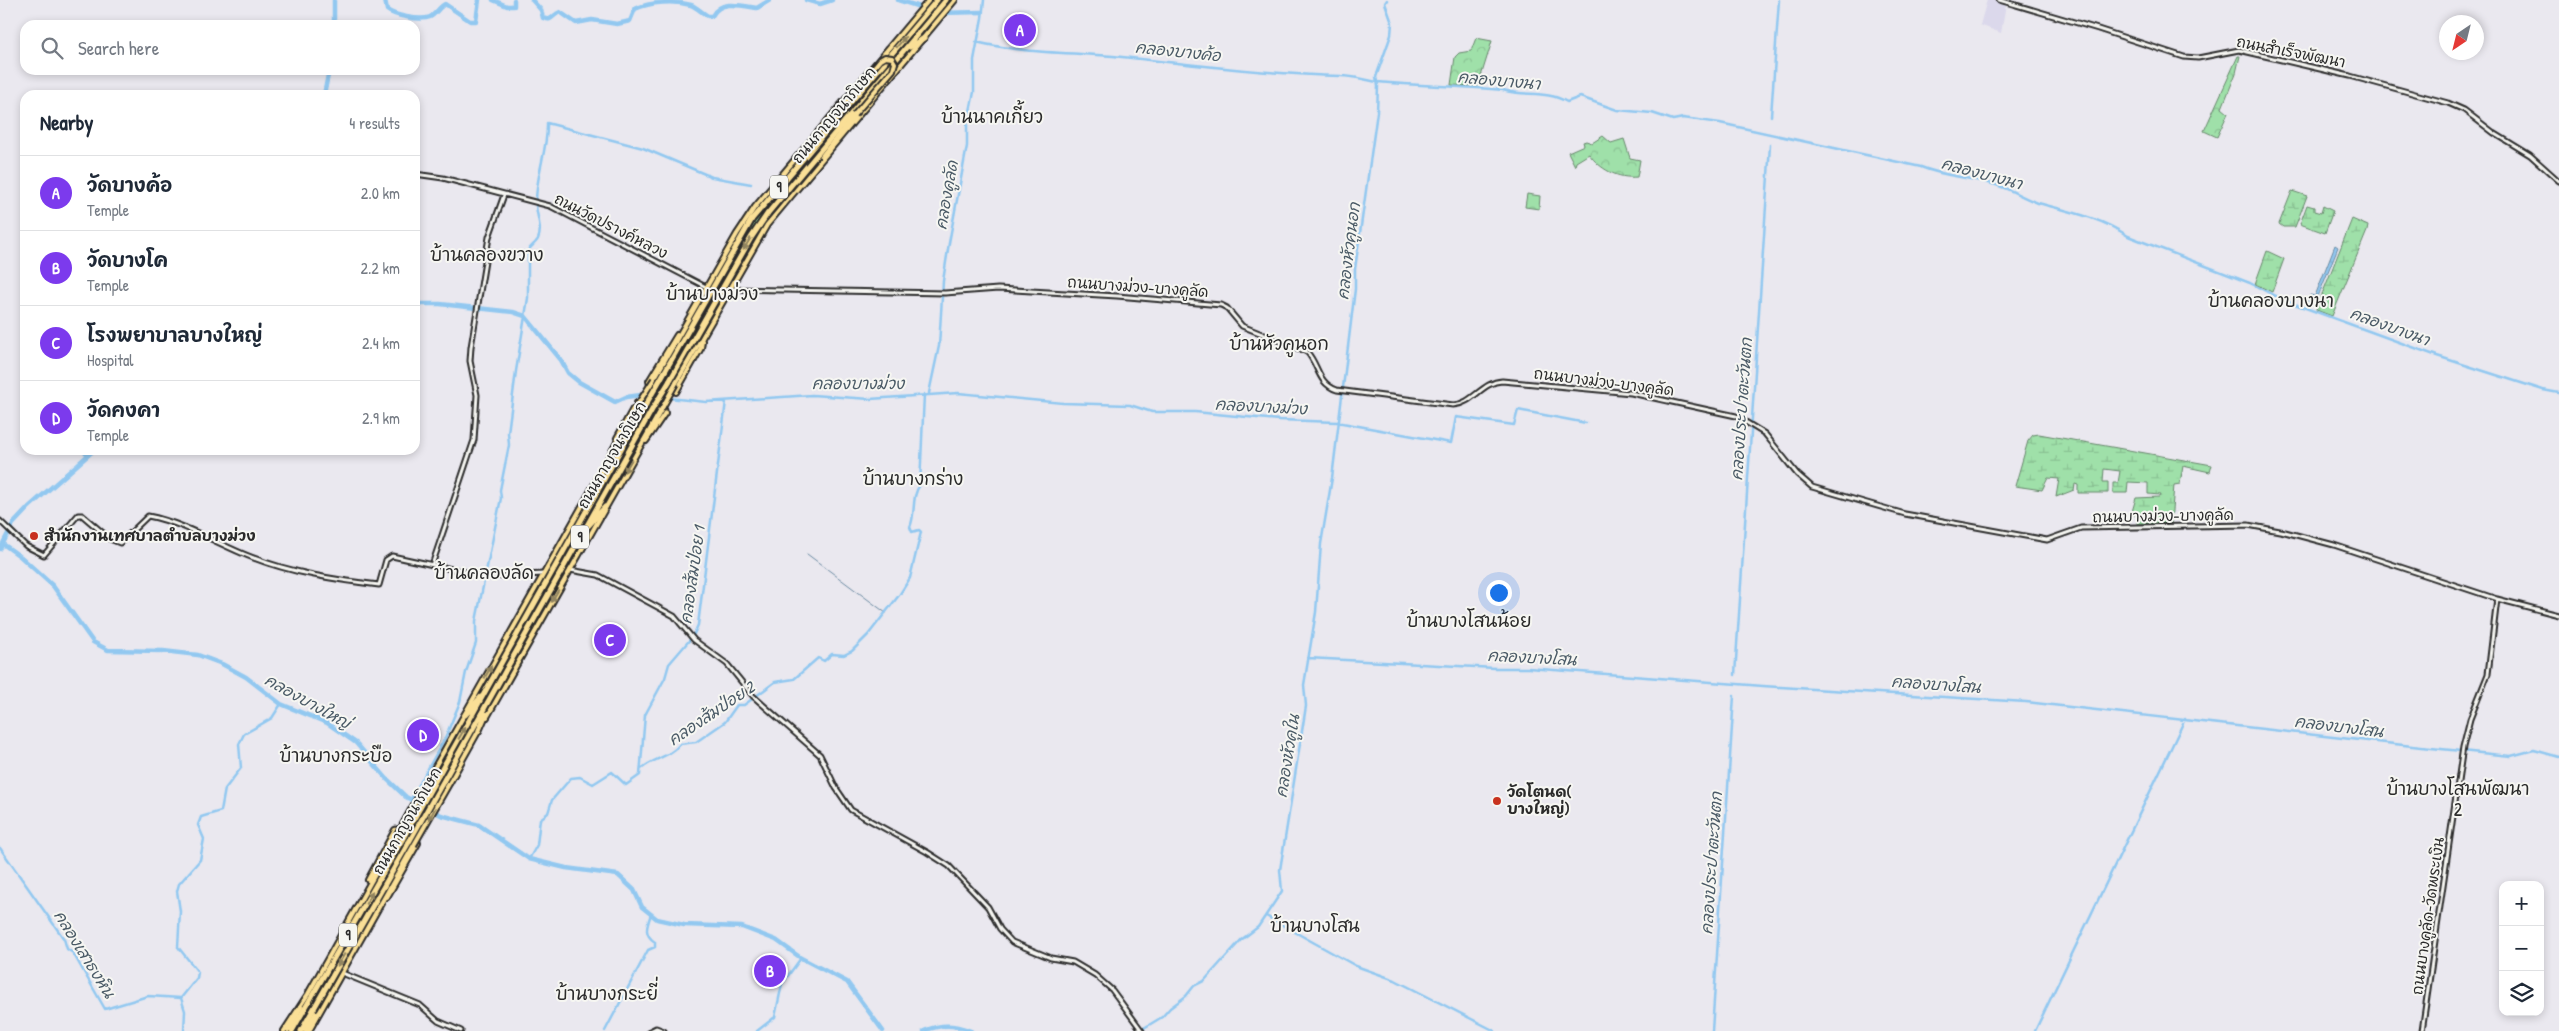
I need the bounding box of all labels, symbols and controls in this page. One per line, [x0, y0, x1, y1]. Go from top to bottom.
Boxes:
pin: A [1004, 11, 1036, 49]
north arrow [2439, 15, 2484, 60]
search box [20, 20, 420, 75]
street label: ถนนสำเร็จพัฒนา [2235, 31, 2347, 72]
icon: search [38, 34, 66, 62]
text: Search here [78, 35, 159, 61]
water label: คลองบางค้อ [1134, 36, 1223, 67]
one-way arrow [895, 37, 907, 49]
street label: ถนนกาญจนาภิเษก [787, 62, 881, 168]
water label: คลองบางนา [1457, 65, 1542, 95]
district label: บ้านนาคเกี้ยว [941, 100, 1043, 129]
text: Nearby [40, 108, 93, 137]
text: 4 results [349, 112, 400, 134]
water label: คลองบางนา [1939, 152, 2026, 195]
water label: คลองคูลัด [929, 158, 965, 231]
text: วัดบางค้อ [87, 172, 172, 198]
road number: 9 [770, 176, 788, 198]
text: A [52, 182, 60, 204]
text: 2.0 km [361, 182, 400, 204]
street label: ถนนวัดปรางค์หลวง [551, 188, 672, 263]
text: Temple [87, 199, 129, 221]
water label: คลองหัวคูนอก [1331, 200, 1367, 301]
one-way arrow [743, 238, 752, 251]
district label: บ้านคลองขวาง [430, 242, 544, 267]
text: วัดบางโค [87, 247, 168, 273]
text: B [52, 257, 60, 279]
text: 2.2 km [360, 257, 400, 279]
street label: ถนนบางม่วง-บางคูลัด [1067, 271, 1209, 303]
text: Temple [87, 274, 129, 296]
district label: บ้านบางม่วง [666, 281, 758, 306]
district label: บ้านคลองบางนา [2208, 288, 2334, 313]
water label: คลองบางนา [2347, 301, 2434, 351]
text: โรงพยาบาลบางใหญ่ [87, 322, 262, 348]
district label: บ้านหัวคูนอก [1229, 331, 1329, 358]
text: C [52, 332, 60, 354]
text: 2.4 km [362, 332, 400, 354]
water label: คลองประปาตะวันตก [1725, 336, 1757, 481]
text: Hospital [87, 349, 134, 371]
street label: ถนนบางม่วง-บางคูลัด [1532, 362, 1676, 402]
water label: คลองบางม่วง [812, 372, 906, 394]
water label: คลองบางม่วง [1214, 393, 1309, 419]
text: วัดคงคา [87, 397, 160, 423]
street label: ถนนกาญจนาภิเษก [572, 397, 651, 512]
text: D [52, 407, 60, 429]
text: 2.9 km [362, 407, 400, 429]
text: Temple [87, 424, 129, 446]
one-way arrow [624, 459, 632, 474]
district label: บ้านบางกร่าง [863, 466, 963, 491]
street label: ถนนบางม่วง-บางคูลัด [2092, 504, 2234, 528]
water label: คลองส้มป่อย 1 [674, 523, 710, 625]
place label: สํานักงานเทศบาลตําบลบางม่วง [44, 525, 256, 546]
road number: 9 [571, 526, 589, 548]
marker: สํานักงานเทศบาลตําบลบางม่วง [28, 530, 40, 542]
district label: บ้านคลองลัด [434, 560, 534, 585]
your location [1486, 580, 1512, 606]
one-way arrow [551, 588, 559, 603]
district label: บ้านบางโสนน้อย [1406, 608, 1532, 633]
pin: C [594, 621, 626, 659]
water label: คลองบางโสน [1487, 644, 1578, 670]
one-way arrow [484, 665, 492, 679]
water label: คลองบางใหญ่ [261, 668, 358, 735]
water label: คลองบางโสน [1891, 670, 1983, 698]
water label: คลองส้มป่อย 2 [663, 675, 760, 750]
water label: คลองบางโสน [2293, 710, 2386, 743]
water label: คลองหัวคูใน [1270, 712, 1307, 799]
pin: D [407, 716, 439, 754]
one-way arrow [458, 727, 467, 740]
district label: บ้านบางกระบือ [280, 743, 392, 768]
street label: ถนนกาญจนาภิเษก [367, 763, 446, 878]
district label: บ้านบางโสนพัฒนา 2 [2386, 776, 2530, 822]
place label: วัดโตนด( บางใหญ่) [1507, 781, 1572, 819]
water label: คลองประปาตะวันตก [1695, 790, 1727, 935]
marker: วัดโตนด( บางใหญ่) [1491, 795, 1503, 807]
one-way arrow [428, 807, 437, 821]
street label: ถนนบางคูลัด-วัดพระเงิน [2406, 836, 2450, 996]
map controls [2499, 881, 2544, 1016]
button: + [2499, 881, 2544, 926]
one-way arrow [364, 891, 373, 904]
water label: คลองเสาธงหิน [49, 906, 121, 1003]
district label: บ้านบางโสน [1270, 913, 1360, 938]
road number: 9 [339, 924, 357, 946]
button: − [2499, 926, 2544, 971]
pin: B [754, 952, 786, 990]
one-way arrow [337, 953, 345, 968]
button: layers [2499, 971, 2544, 1016]
district label: บ้านบางกระยี่ [556, 976, 658, 1006]

